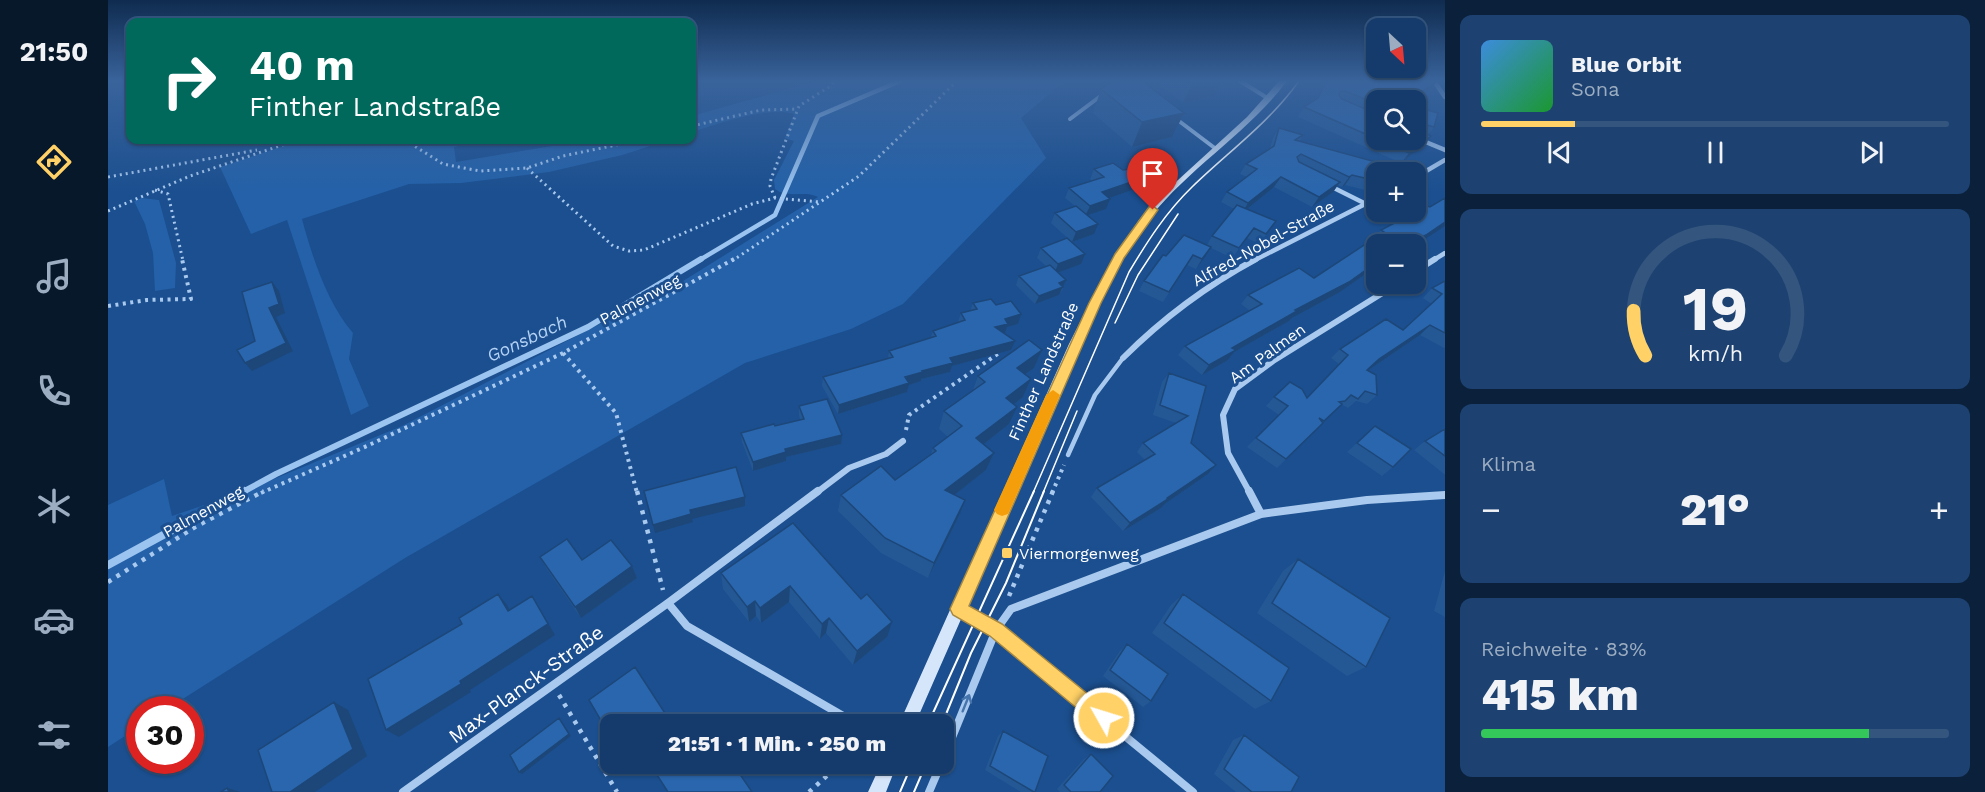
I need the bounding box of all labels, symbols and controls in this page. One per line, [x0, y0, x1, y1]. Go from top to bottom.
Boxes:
north arrow [1366, 18, 1426, 78]
map controls [1366, 18, 1426, 294]
text: 21:50 [19, 36, 89, 68]
text: 40 m [249, 41, 355, 90]
icon: right [150, 42, 228, 120]
text: Blue Orbit [1571, 52, 1681, 77]
text: Sona [1571, 77, 1620, 101]
button: search [1366, 90, 1426, 150]
text: Finther Landstraße [249, 91, 501, 123]
icon: previous [1543, 136, 1576, 169]
icon: pause [1699, 136, 1732, 169]
icon: next [1855, 136, 1888, 169]
icon: directions [33, 141, 75, 183]
pin [1127, 148, 1178, 210]
icon: arrive [1136, 157, 1169, 190]
button: + [1366, 162, 1426, 222]
street label: Alfred-Nobel-Straße [1189, 196, 1338, 290]
button: − [1366, 234, 1426, 294]
icon: music [33, 255, 75, 297]
street label: Palmenweg [597, 270, 684, 329]
text: 19 [1682, 272, 1748, 345]
street label: Finther Landstraße [1004, 299, 1083, 443]
water label: Gonsbach [483, 311, 570, 366]
street label: Am Palmen [1226, 319, 1309, 387]
text: km/h [1687, 341, 1743, 366]
icon: phone [33, 370, 75, 412]
text: Klima [1481, 452, 1536, 476]
street label: Palmenweg [160, 481, 247, 541]
text: 21° [1680, 483, 1750, 536]
icon: climate [33, 485, 75, 527]
text: − [1481, 490, 1501, 529]
text: + [1929, 490, 1949, 529]
place label: Viermorgenweg [1019, 544, 1139, 563]
marker: Viermorgenweg [1000, 546, 1014, 560]
icon: car [33, 599, 75, 641]
street label: Max-Planck-Straße [444, 620, 608, 748]
text: Reichweite · 83% [1481, 637, 1646, 661]
text: 415 km [1481, 668, 1639, 721]
position arrow [1072, 686, 1136, 750]
one-way arrow [961, 694, 972, 713]
speed limit sign: 30 [126, 696, 204, 774]
icon: filters [33, 714, 75, 756]
text: 21:51 · 1 Min. · 250 m [668, 731, 886, 756]

